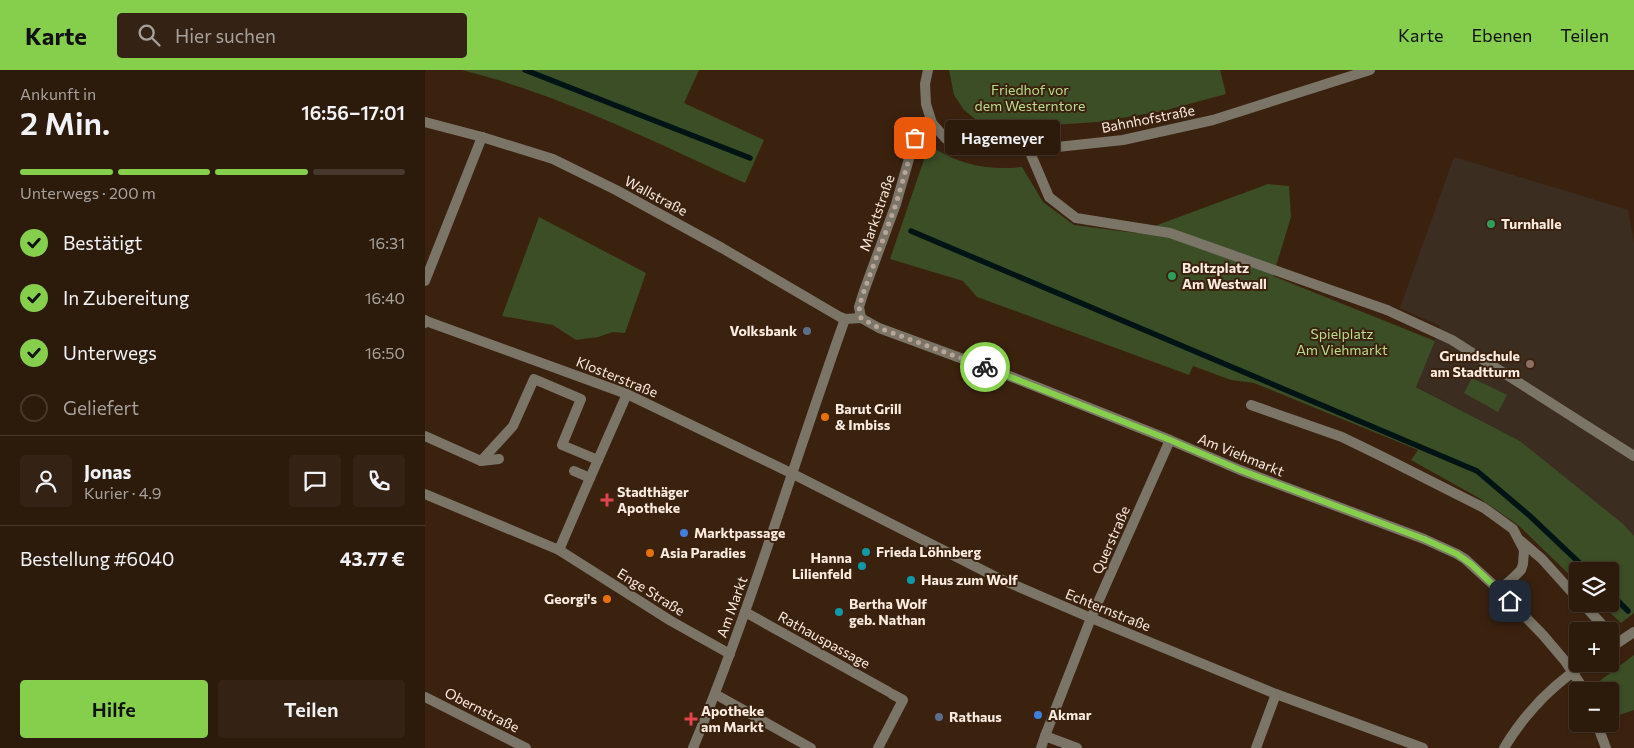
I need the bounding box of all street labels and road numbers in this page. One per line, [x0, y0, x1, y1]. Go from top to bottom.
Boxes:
street label: Bahnhofstraße [1100, 101, 1196, 136]
street label: Wallstraße [622, 172, 691, 219]
street label: Marktstraße [855, 172, 898, 254]
street label: Klosterstraße [574, 352, 661, 401]
street label: Am Viehmarkt [1196, 429, 1287, 480]
street label: Querstraße [1088, 503, 1133, 576]
street label: Enge Straße [614, 564, 688, 619]
street label: Am Markt [713, 574, 751, 640]
street label: Echternstraße [1063, 585, 1153, 634]
street label: Rathauspassage [775, 607, 873, 672]
street label: Obernstraße [442, 683, 522, 736]

